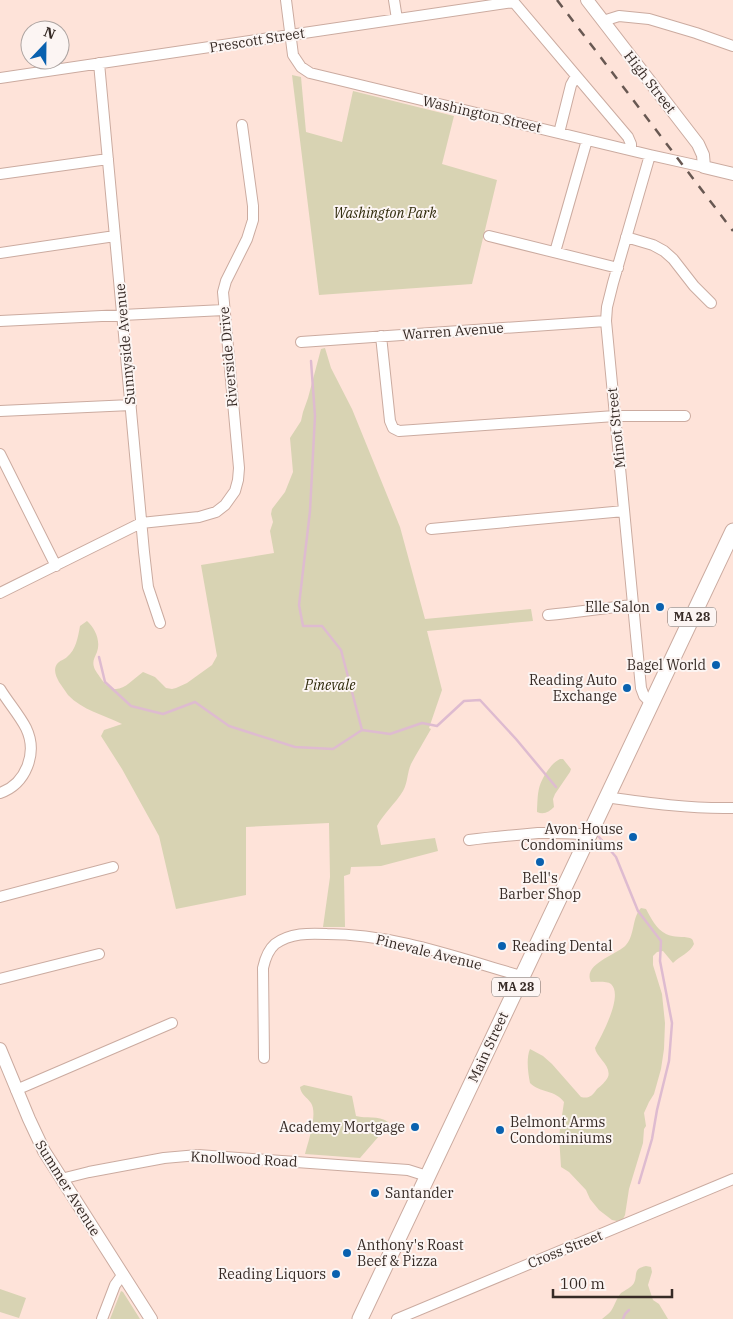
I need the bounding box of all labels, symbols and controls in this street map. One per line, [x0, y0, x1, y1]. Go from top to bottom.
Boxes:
north arrow [20, 20, 70, 70]
text: N [41, 23, 58, 43]
street label: Prescott Street [208, 24, 306, 56]
street label: High Street [620, 47, 680, 117]
street label: Washington Street [421, 92, 543, 136]
park label: Washington Park [333, 204, 437, 222]
street label: Sunnyside Avenue [111, 283, 139, 405]
street label: Riverside Drive [215, 306, 241, 408]
street label: Warren Avenue [402, 318, 504, 344]
street label: Minot Street [603, 387, 629, 469]
place label: Elle Salon [585, 598, 650, 616]
marker: Elle Salon [654, 601, 666, 613]
road number: MA 28 [668, 608, 716, 626]
place label: Bagel World [627, 656, 706, 674]
marker: Bagel World [710, 659, 722, 671]
place label: Reading Auto Exchange [529, 671, 617, 705]
park label: Pinevale [304, 676, 356, 694]
marker: Reading Auto Exchange [621, 682, 633, 694]
place label: Avon House Condominiums [521, 820, 623, 854]
marker: Avon House Condominiums [627, 831, 639, 843]
marker: Bell's Barber Shop [534, 856, 546, 868]
place label: Bell's Barber Shop [499, 869, 581, 903]
street label: Pinevale Avenue [374, 930, 484, 974]
place label: Reading Dental [512, 937, 612, 955]
marker: Reading Dental [496, 940, 508, 952]
road number: MA 28 [492, 978, 540, 996]
street label: Main Street [464, 1009, 512, 1085]
place label: Belmont Arms Condominiums [510, 1113, 612, 1147]
place label: Academy Mortgage [279, 1118, 405, 1136]
marker: Academy Mortgage [409, 1121, 421, 1133]
marker: Belmont Arms Condominiums [494, 1124, 506, 1136]
street label: Summer Avenue [31, 1137, 105, 1239]
street label: Knollwood Road [190, 1147, 298, 1171]
place label: Santander [385, 1184, 454, 1202]
marker: Santander [369, 1187, 381, 1199]
street label: Cross Street [525, 1226, 605, 1272]
place label: Anthony's Roast Beef & Pizza [357, 1236, 464, 1270]
marker: Anthony's Roast Beef & Pizza [341, 1247, 353, 1259]
place label: Reading Liquors [218, 1265, 326, 1283]
scale bar [553, 1266, 672, 1298]
marker: Reading Liquors [330, 1268, 342, 1280]
text: 100 m [560, 1274, 605, 1293]

